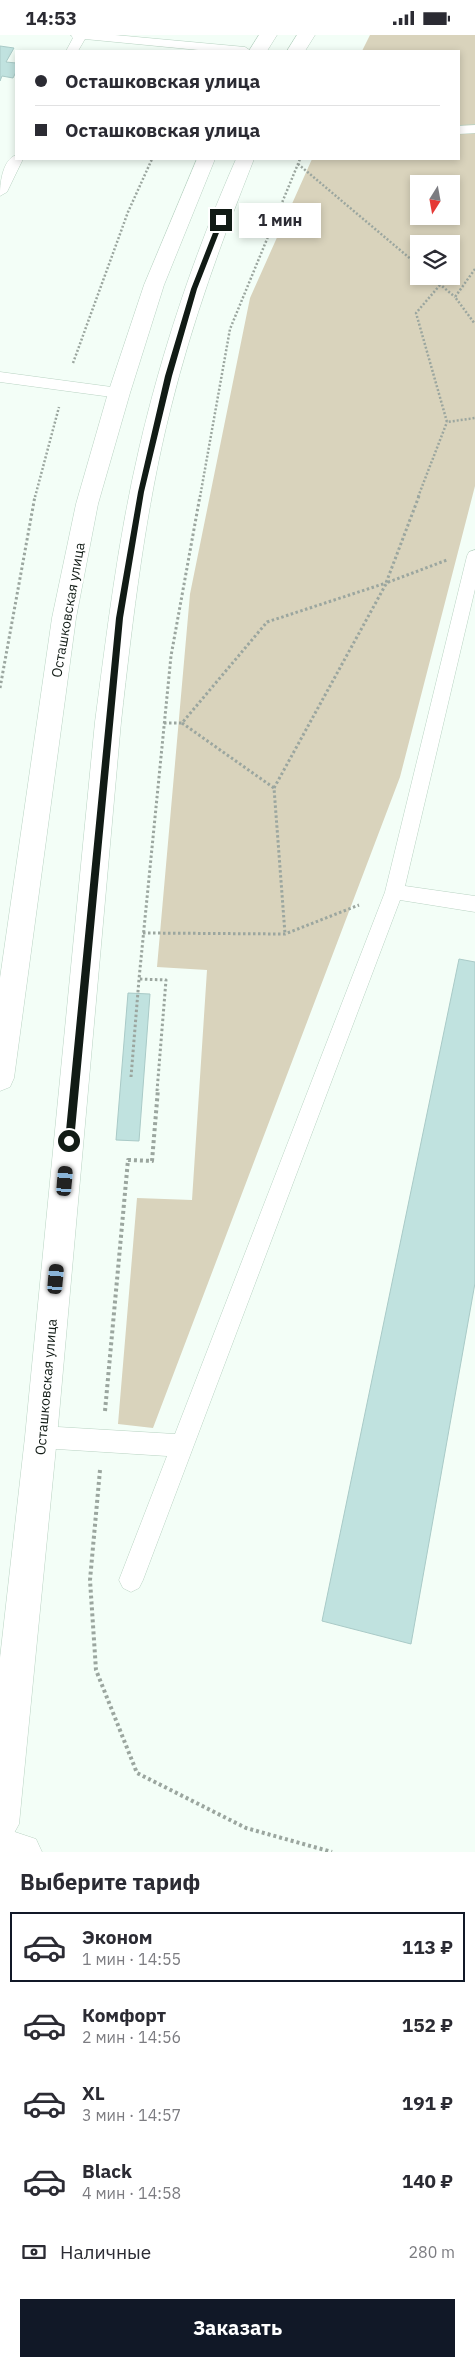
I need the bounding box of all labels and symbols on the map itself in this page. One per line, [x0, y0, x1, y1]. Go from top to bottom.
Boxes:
north arrow [410, 175, 460, 225]
callout: 1 мин [238, 203, 321, 237]
route end [210, 209, 232, 231]
street label: Осташковская улица [47, 541, 89, 679]
route start [58, 1130, 80, 1152]
car [56, 1165, 73, 1197]
car [47, 1263, 64, 1295]
street label: Осташковская улица [31, 1318, 61, 1456]

